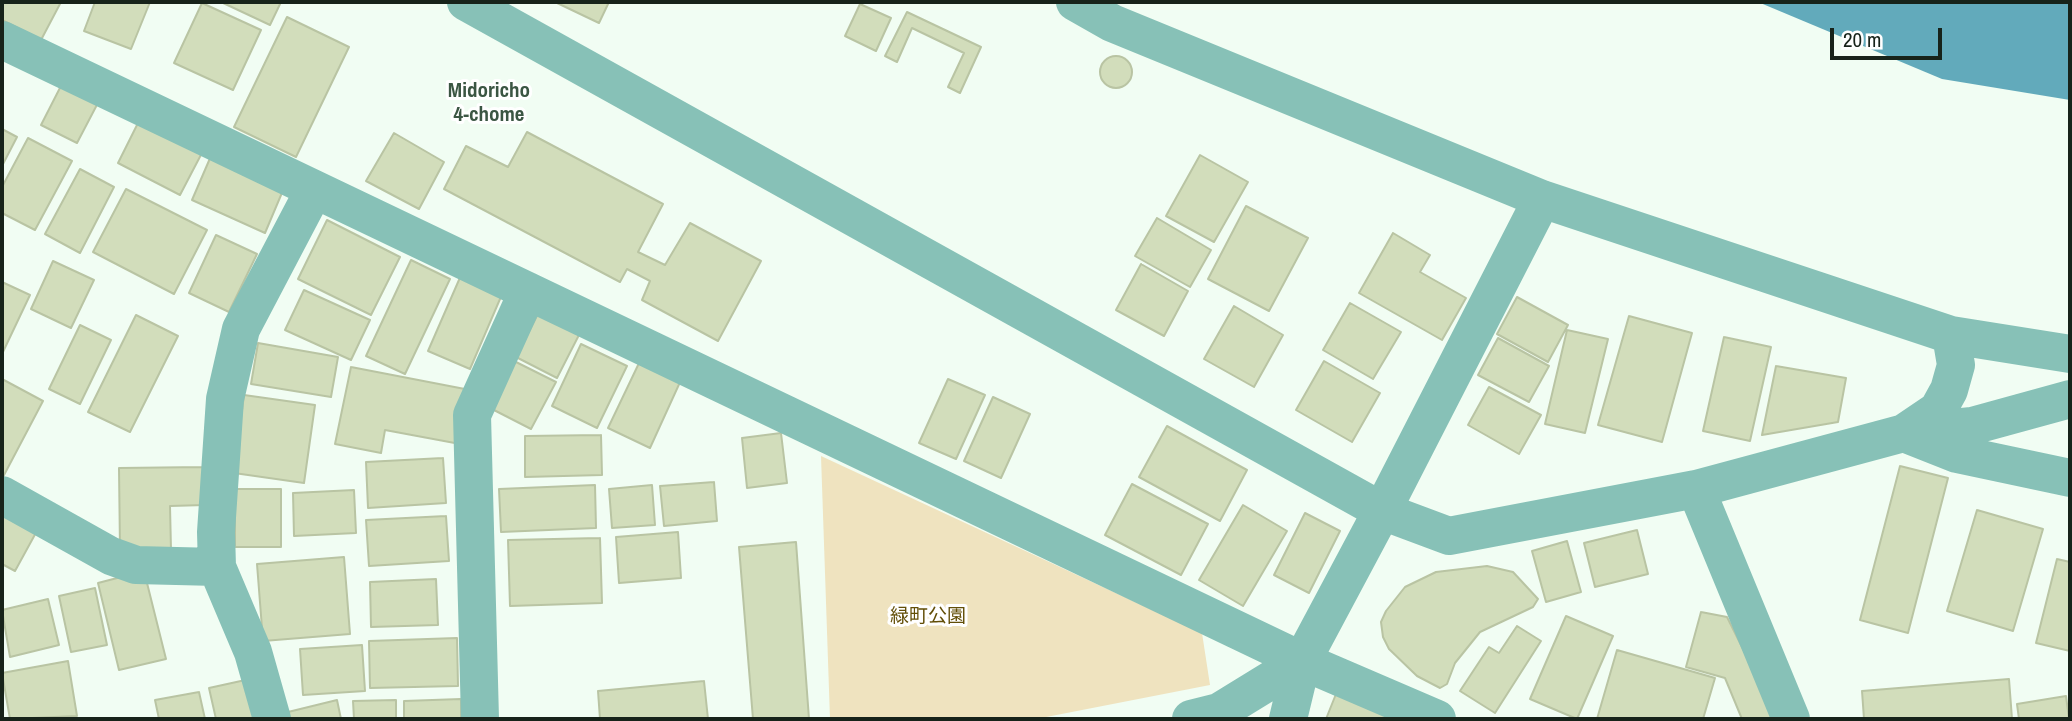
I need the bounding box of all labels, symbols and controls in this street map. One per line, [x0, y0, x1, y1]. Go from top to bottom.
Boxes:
scale bar [1834, 14, 1946, 58]
text: 20 m [1843, 25, 1881, 54]
district label: Midoricho 4-chome [448, 78, 530, 128]
park label: 緑町公園 [890, 606, 966, 628]

